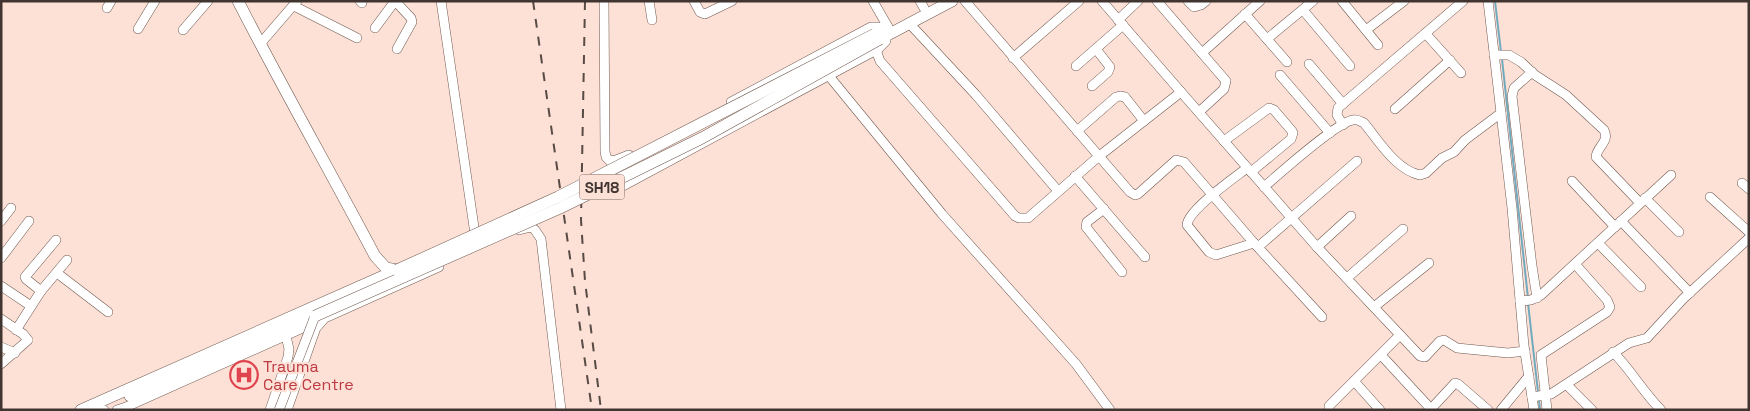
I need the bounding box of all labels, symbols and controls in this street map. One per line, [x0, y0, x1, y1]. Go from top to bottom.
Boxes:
road number: SH18 [580, 174, 624, 200]
place label: Trauma Care Centre [263, 356, 354, 395]
hospital icon: Trauma Care Centre [229, 360, 259, 390]

